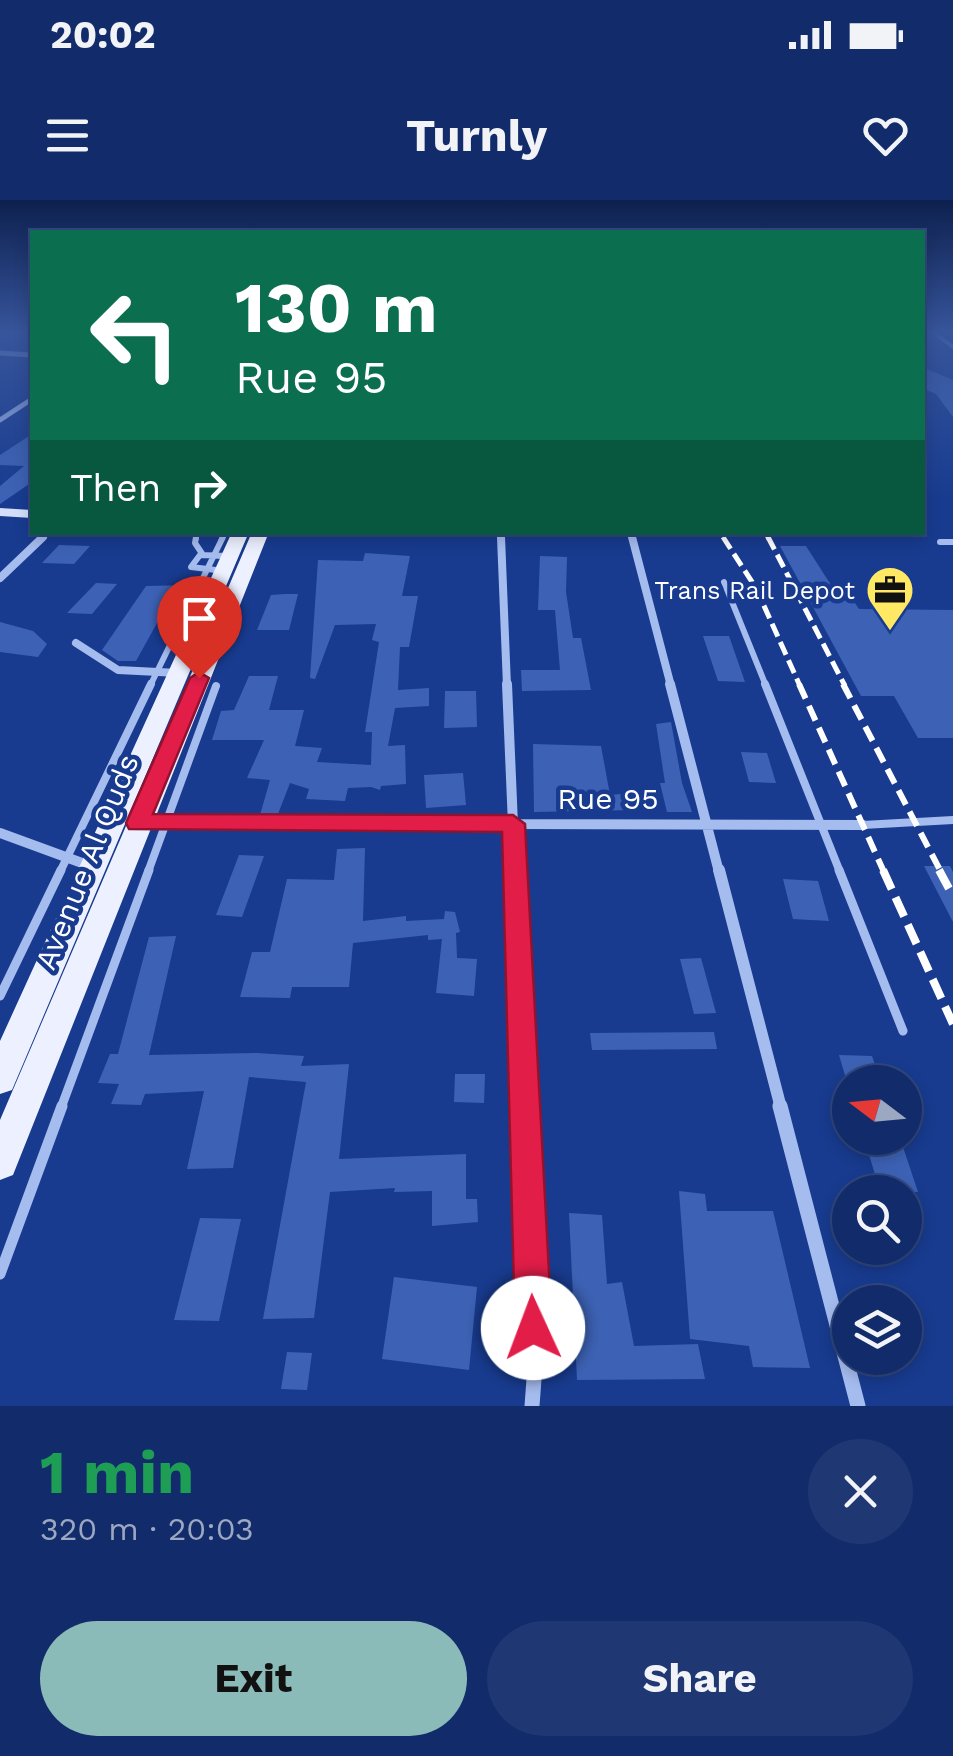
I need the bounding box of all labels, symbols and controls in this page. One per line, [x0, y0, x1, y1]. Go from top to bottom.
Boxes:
text: 20:02 [50, 13, 156, 57]
icon: menu [40, 108, 95, 163]
icon: heart [858, 108, 913, 163]
text: Turnly [406, 109, 547, 162]
text: 130 m [235, 267, 438, 349]
icon: left [70, 270, 200, 400]
text: Rue 95 [235, 351, 387, 404]
icon: right [181, 460, 236, 515]
text: Then [70, 466, 161, 510]
office icon: Trans Rail Depot [864, 564, 916, 632]
pin [157, 576, 242, 679]
place label: Trans Rail Depot [654, 576, 856, 605]
icon: arrive [172, 591, 227, 646]
street label: Avenue Al Quds [27, 749, 146, 974]
street label: Rue 95 [557, 781, 659, 816]
north arrow [832, 1065, 922, 1155]
map controls [832, 1065, 922, 1375]
button: search [832, 1175, 922, 1265]
position arrow [481, 1276, 585, 1380]
button: layers [832, 1285, 922, 1375]
text: 1 min [40, 1437, 194, 1508]
button: close [808, 1439, 913, 1544]
text: 320 m · 20:03 [40, 1510, 254, 1548]
button: Exit [40, 1621, 467, 1736]
button: Share [487, 1621, 913, 1736]

